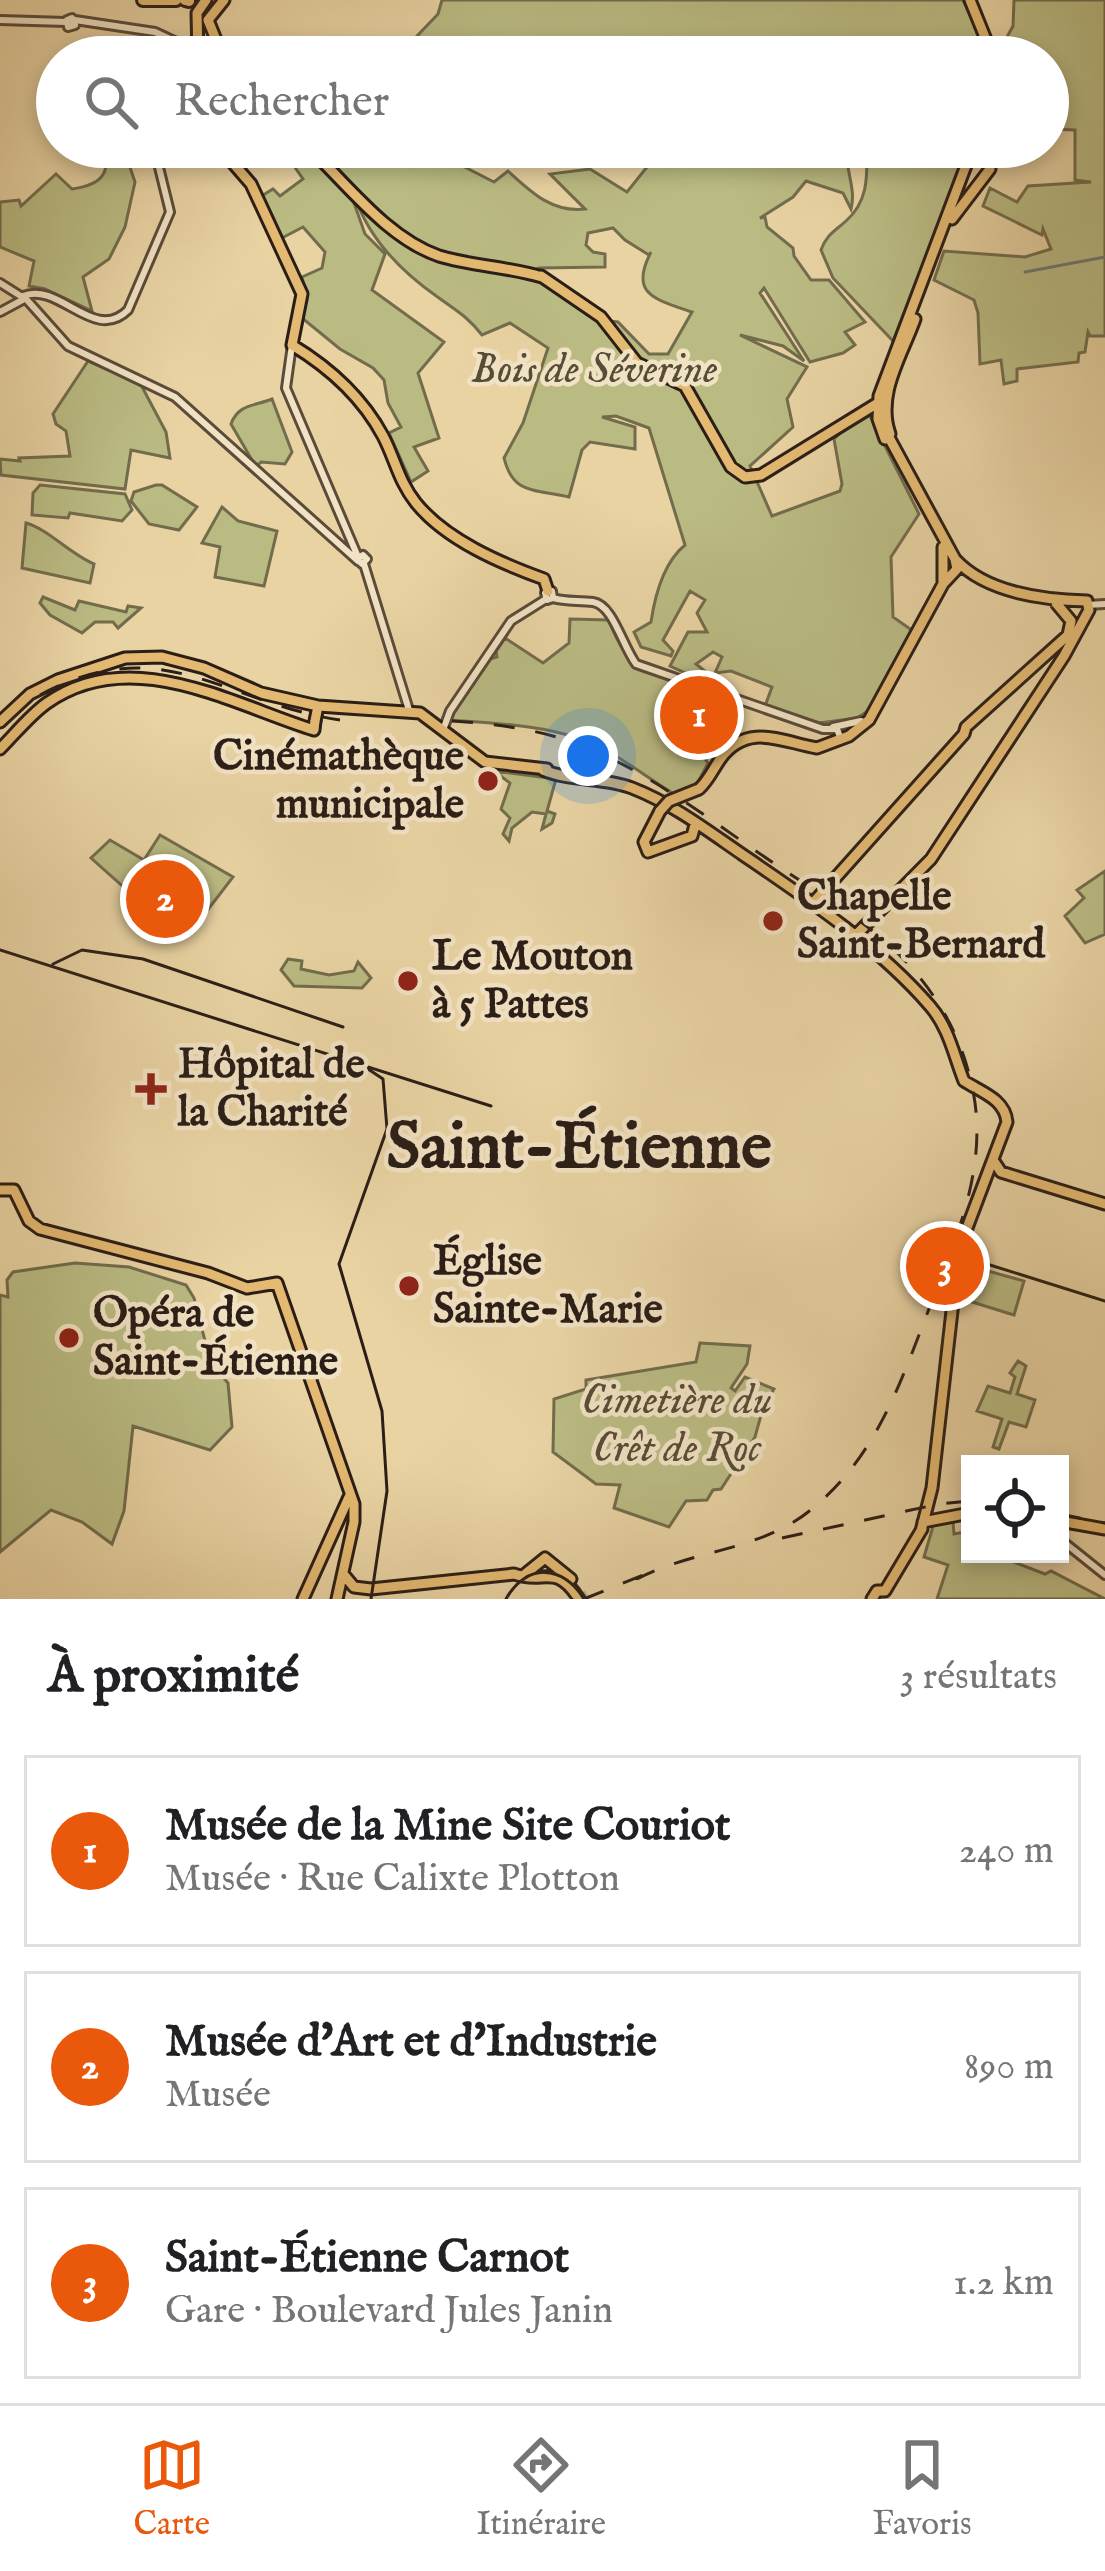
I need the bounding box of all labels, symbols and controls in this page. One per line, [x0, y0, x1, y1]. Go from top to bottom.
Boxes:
search box [36, 36, 1069, 168]
icon: search [78, 69, 144, 135]
text: Rechercher [174, 74, 389, 131]
park label: Bois de Séverine [471, 344, 717, 397]
pin: 1 [660, 670, 738, 760]
your location [558, 726, 618, 786]
place label: Cinémathèque municipale [213, 731, 464, 832]
marker: Cinémathèque municipale [475, 768, 501, 794]
pin: 2 [126, 854, 204, 944]
place label: Chapelle Saint-Bernard [797, 871, 1047, 972]
marker: Chapelle Saint-Bernard [760, 908, 786, 934]
place label: Le Mouton à 5 Pattes [432, 931, 633, 1032]
marker: Le Mouton à 5 Pattes [395, 968, 421, 994]
place label: Hôpital de la Charité [177, 1039, 365, 1140]
marker: Hôpital de la Charité [135, 1073, 167, 1105]
district label: Saint-Étienne [387, 1105, 771, 1191]
pin: 3 [906, 1221, 984, 1311]
place label: Église Sainte-Marie [433, 1234, 663, 1337]
marker: Église Sainte-Marie [396, 1273, 422, 1299]
place label: Opéra de Saint-Étienne [93, 1288, 338, 1389]
marker: Opéra de Saint-Étienne [56, 1325, 82, 1351]
park label: Cimetière du Crêt de Roc [582, 1375, 772, 1476]
map controls [961, 1455, 1069, 1563]
button: locate [961, 1455, 1069, 1563]
text: À proximité [48, 1645, 299, 1710]
text: 3 résultats [900, 1653, 1057, 1702]
text: Musée de la Mine Site Couriot [165, 1798, 731, 1855]
text: 1 [83, 1827, 97, 1876]
text: 240 m [959, 1827, 1054, 1876]
text: Musée · Rue Calixte Plotton [165, 1855, 620, 1904]
text: Musée d'Art et d'Industrie [165, 2014, 657, 2071]
text: 2 [81, 2043, 99, 2092]
text: 890 m [964, 2043, 1054, 2092]
text: Musée [165, 2071, 271, 2120]
text: Saint-Étienne Carnot [165, 2230, 569, 2287]
text: 3 [83, 2259, 97, 2308]
text: 1.2 km [953, 2259, 1054, 2308]
text: Gare · Boulevard Jules Janin [165, 2287, 613, 2336]
tab: Carte [133, 2432, 210, 2546]
tab: Itinéraire [477, 2432, 606, 2546]
tab: Favoris [873, 2432, 972, 2546]

